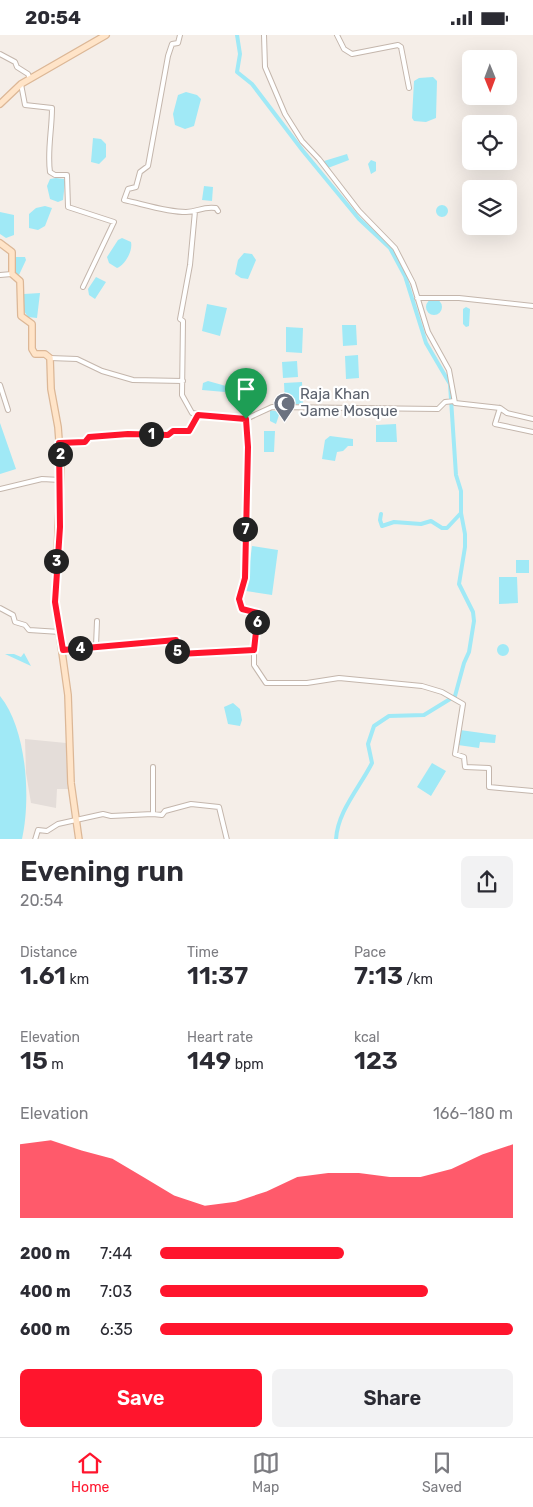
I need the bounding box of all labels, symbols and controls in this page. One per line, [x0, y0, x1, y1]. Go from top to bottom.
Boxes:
text: 20:54 [25, 6, 81, 29]
north arrow [462, 50, 518, 105]
map controls [462, 50, 517, 235]
button: locate [462, 115, 517, 170]
button: layers [462, 180, 517, 235]
pin [225, 368, 267, 419]
icon: arrive [232, 375, 260, 403]
place label: Raja Khan Jame Mosque [300, 385, 398, 420]
mosque icon: Raja Khan Jame Mosque [272, 391, 296, 422]
pin: 1 [138, 421, 164, 447]
text: 1 [148, 426, 155, 443]
pin: 2 [48, 441, 72, 467]
text: 2 [56, 446, 65, 463]
pin: 7 [232, 517, 258, 541]
text: 7 [241, 521, 250, 538]
pin: 3 [44, 549, 68, 573]
text: 3 [52, 553, 61, 570]
pin: 6 [244, 609, 270, 635]
text: 6 [253, 614, 262, 631]
pin: 4 [68, 635, 92, 661]
pin: 5 [164, 639, 190, 663]
text: 4 [76, 640, 85, 657]
text: 5 [173, 643, 182, 660]
text: Evening run [20, 855, 184, 888]
button: share [461, 856, 513, 908]
text: 20:54 [20, 891, 63, 910]
text: Distance [20, 944, 77, 961]
text: Time [187, 944, 219, 961]
text: Pace [354, 944, 386, 961]
text: 1.61 [20, 961, 66, 990]
text: 11:37 [187, 961, 248, 990]
text: 7:13 [354, 961, 403, 990]
text: km [66, 971, 89, 988]
text: /km [403, 971, 433, 988]
text: Elevation [20, 1029, 80, 1046]
text: Heart rate [187, 1029, 253, 1046]
text: kcal [354, 1029, 380, 1046]
text: 15 [20, 1046, 48, 1075]
text: 149 [187, 1046, 231, 1075]
text: 123 [354, 1046, 398, 1075]
text: m [48, 1056, 64, 1073]
text: bpm [231, 1056, 264, 1073]
text: Elevation [20, 1104, 89, 1123]
text: 166–180 m [433, 1104, 513, 1123]
text: 200 m [20, 1244, 70, 1263]
text: 7:44 [100, 1244, 132, 1263]
text: 400 m [20, 1282, 71, 1301]
text: 7:03 [100, 1282, 132, 1301]
text: 600 m [20, 1320, 70, 1339]
text: 6:35 [100, 1320, 133, 1339]
button: Save [20, 1369, 262, 1427]
button: Share [272, 1369, 513, 1427]
tab: Home [71, 1449, 109, 1496]
tab: Map [252, 1449, 280, 1496]
tab: Saved [422, 1449, 462, 1496]

